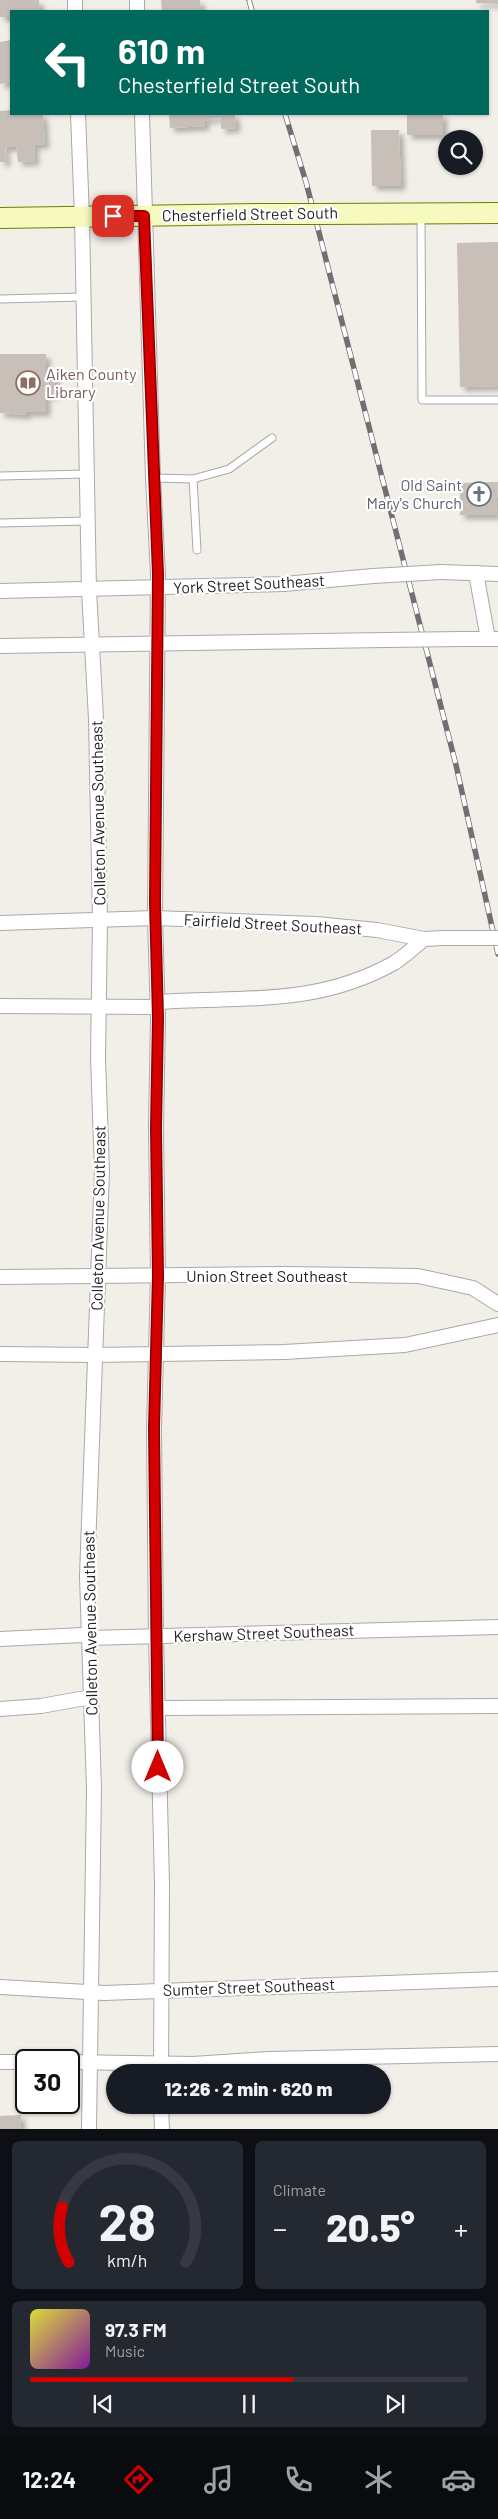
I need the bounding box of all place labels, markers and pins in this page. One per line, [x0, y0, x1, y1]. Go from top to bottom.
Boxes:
pin [92, 195, 134, 237]
place label: Aiken County Library [46, 364, 137, 401]
library icon: Aiken County Library [15, 370, 41, 396]
place label: Old Saint Mary's Church [367, 475, 462, 512]
church icon: Old Saint Mary's Church [466, 481, 492, 507]

